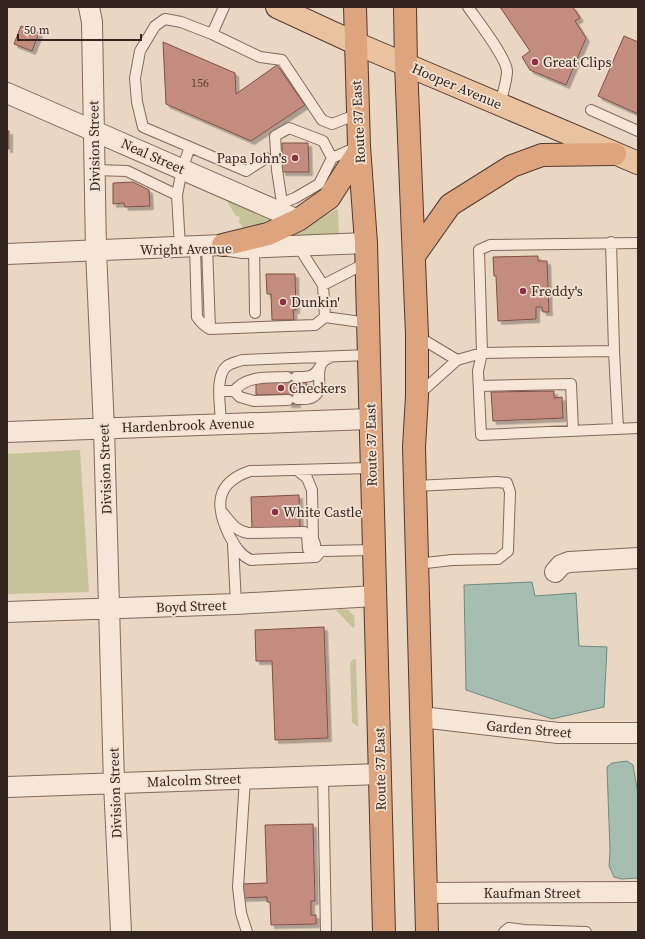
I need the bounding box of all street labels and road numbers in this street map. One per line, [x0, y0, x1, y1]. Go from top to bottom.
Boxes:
street label: Hooper Avenue [409, 58, 505, 114]
street label: Route 37 East [346, 80, 370, 164]
street label: Division Street [83, 100, 105, 192]
street label: Neal Street [118, 133, 188, 179]
street label: Wright Avenue [140, 238, 232, 260]
street label: Route 37 East [360, 403, 382, 487]
street label: Hardenbrook Avenue [121, 413, 255, 437]
street label: Division Street [93, 423, 117, 515]
street label: Boyd Street [155, 595, 227, 617]
street label: Garden Street [486, 715, 573, 743]
street label: Route 37 East [369, 727, 391, 811]
street label: Division Street [103, 747, 127, 839]
street label: Malcolm Street [147, 768, 242, 792]
street label: Kaufman Street [483, 883, 581, 903]

